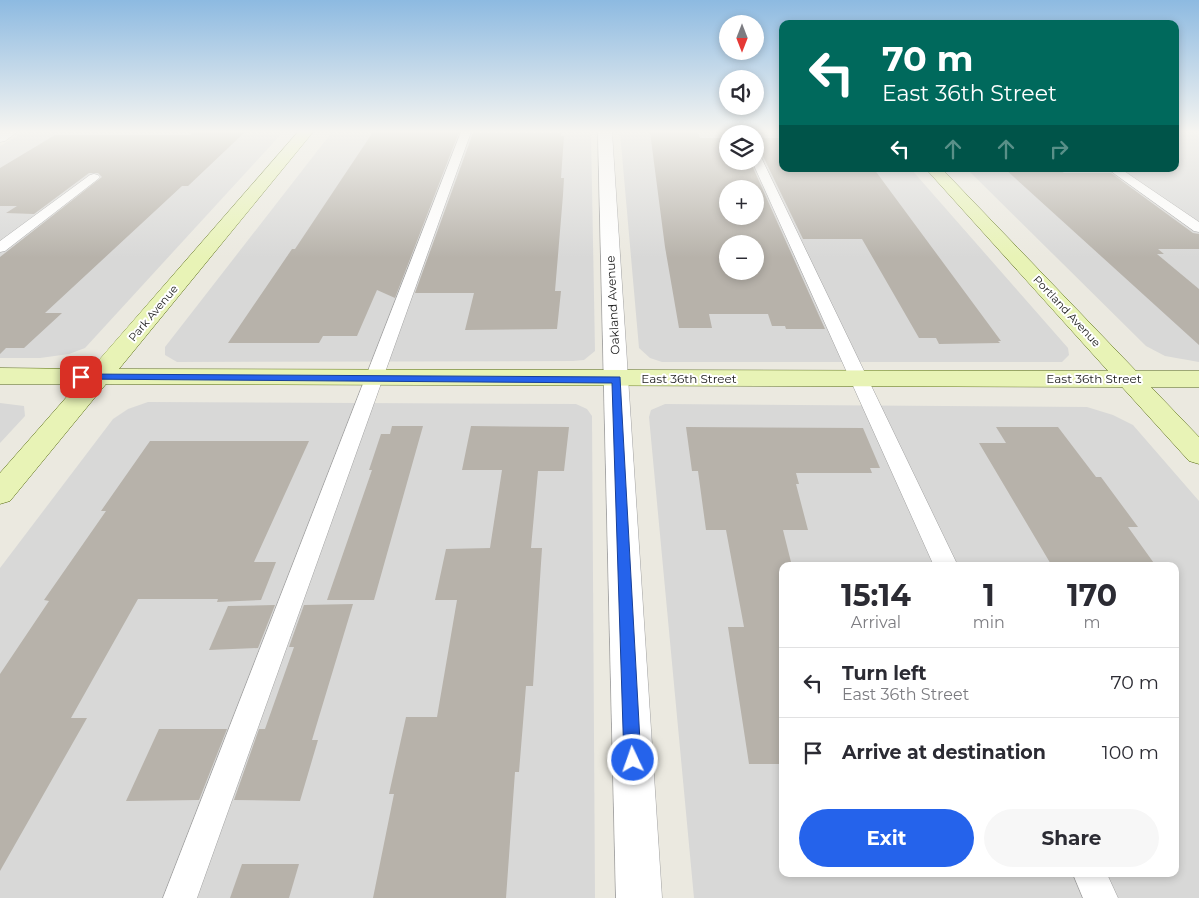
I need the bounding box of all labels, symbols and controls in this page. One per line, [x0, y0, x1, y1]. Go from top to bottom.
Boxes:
north arrow [719, 15, 764, 60]
map controls [719, 15, 764, 280]
text: 70 m [882, 37, 973, 80]
icon: left [799, 40, 864, 105]
button: sound [719, 70, 764, 115]
text: East 36th Street [882, 80, 1057, 107]
button: layers [719, 125, 764, 170]
icon: left [886, 135, 914, 163]
icon: ahead [939, 135, 967, 163]
icon: ahead [992, 135, 1020, 163]
icon: right [1045, 135, 1073, 163]
button: + [719, 180, 764, 225]
button: − [719, 235, 764, 280]
street label: Oakland Avenue [602, 255, 623, 355]
street label: Portland Avenue [1030, 272, 1104, 350]
street label: Park Avenue [125, 282, 181, 344]
pin [60, 356, 102, 398]
icon: arrive [67, 363, 95, 391]
street label: East 36th Street [641, 371, 737, 386]
street label: East 36th Street [1046, 371, 1142, 386]
text: 15:14 [841, 577, 911, 614]
text: 1 [983, 577, 995, 614]
text: 170 [1067, 577, 1117, 614]
text: Arrival [851, 613, 901, 632]
text: min [973, 613, 1005, 632]
text: m [1083, 613, 1100, 632]
text: Turn left [842, 662, 927, 685]
icon: left [799, 669, 827, 697]
text: 70 m [1110, 671, 1159, 694]
text: East 36th Street [842, 685, 969, 704]
position arrow [606, 733, 658, 785]
icon: arrive [799, 739, 827, 767]
text: Arrive at destination [842, 741, 1046, 764]
text: 100 m [1102, 741, 1159, 764]
button: Exit [799, 809, 974, 867]
button: Share [984, 809, 1159, 867]

